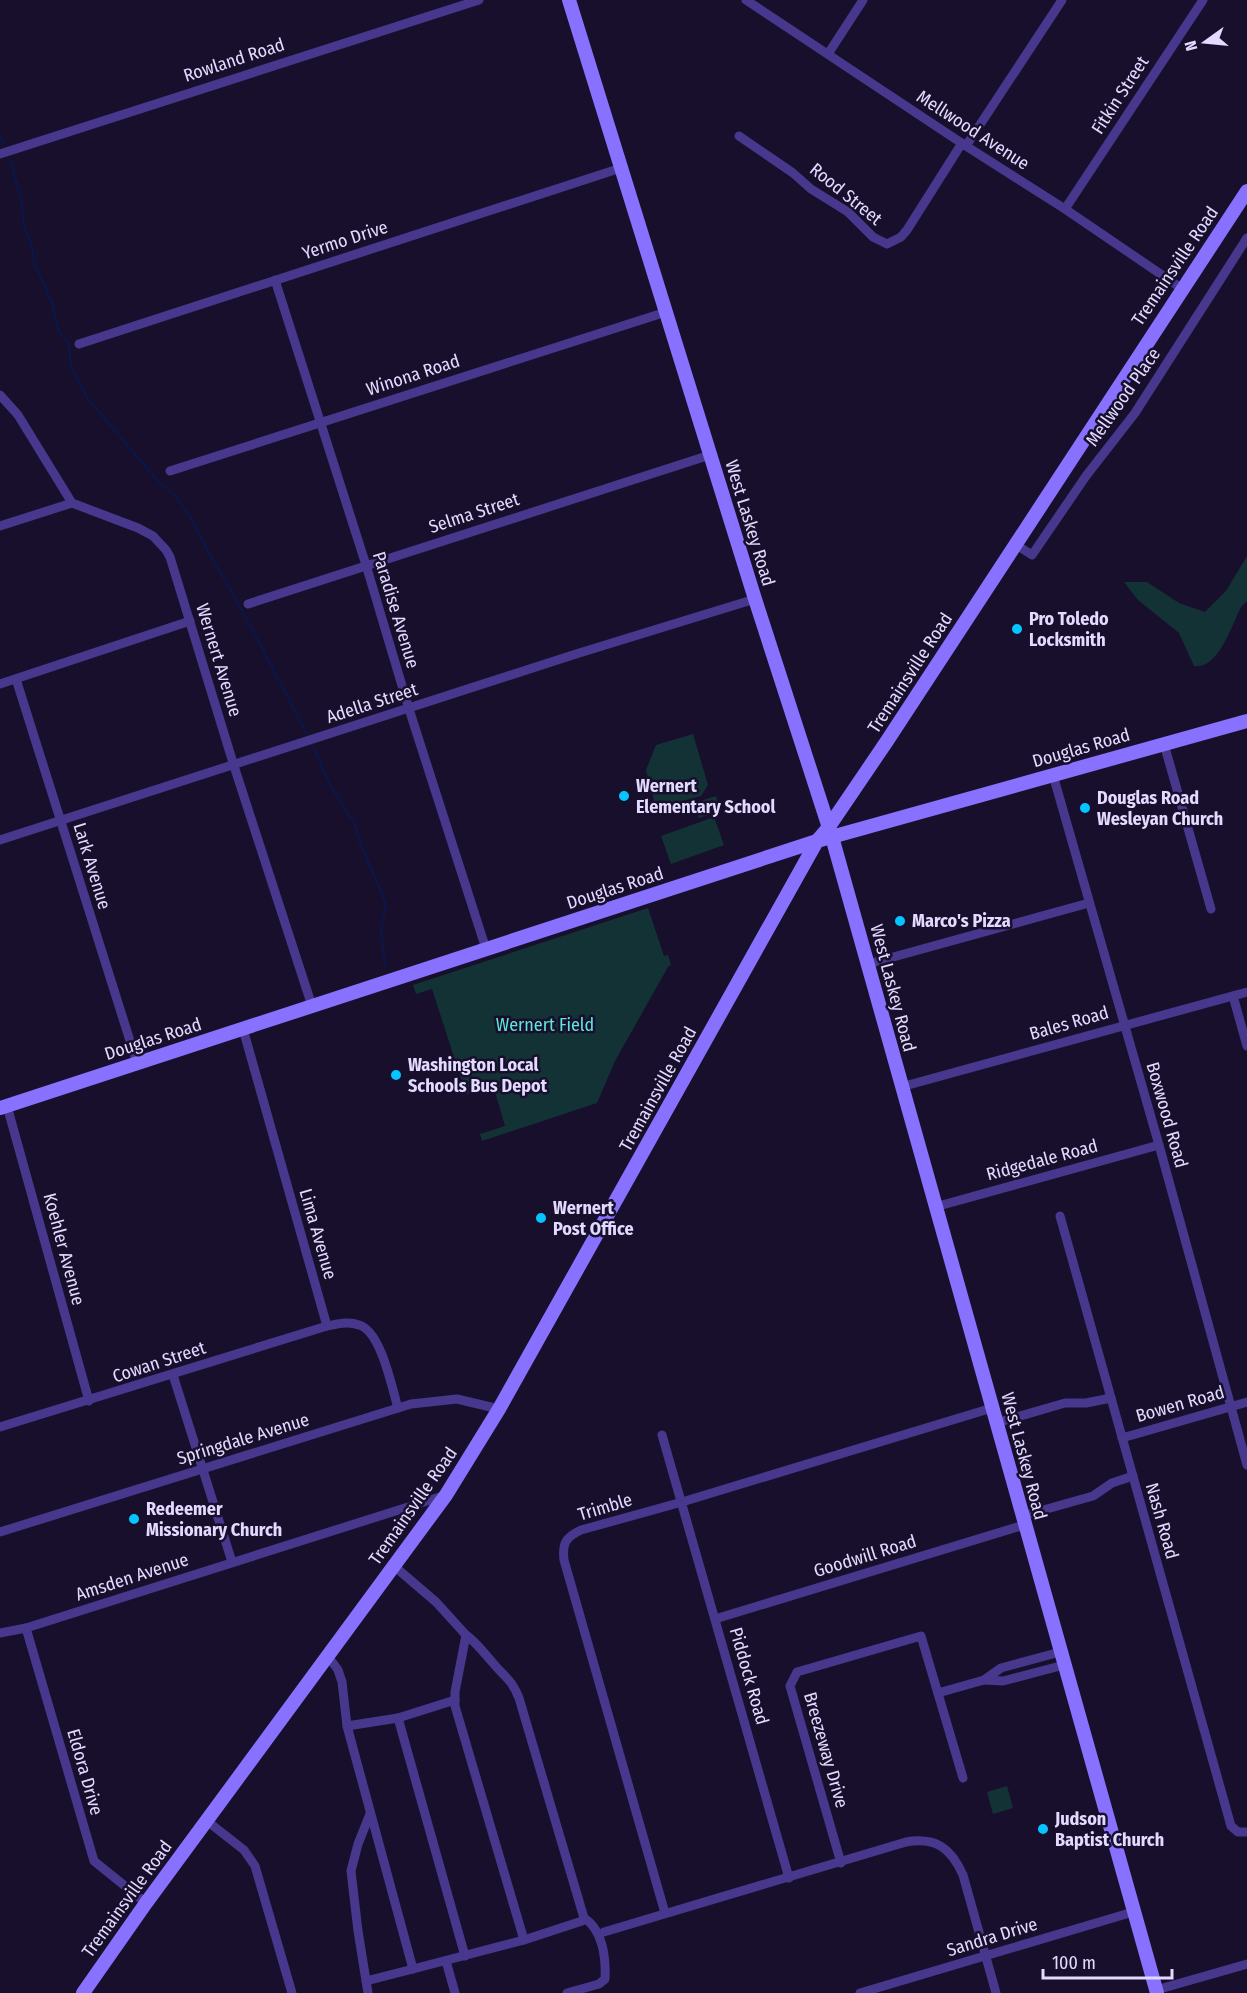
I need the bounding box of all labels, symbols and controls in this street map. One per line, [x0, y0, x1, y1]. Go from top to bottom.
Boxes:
north arrow [1175, 12, 1235, 72]
street label: Rowland Road [181, 33, 287, 87]
text: N [1181, 39, 1201, 53]
street label: Fitkin Street [1087, 52, 1153, 138]
street label: Mellwood Avenue [913, 85, 1034, 175]
street label: Rood Street [805, 158, 887, 230]
street label: Tremainsville Road [1127, 202, 1223, 330]
street label: Yermo Drive [299, 216, 391, 264]
street label: Mellwood Place [1081, 344, 1165, 450]
street label: Winona Road [364, 350, 462, 400]
street label: West Laskey Road [720, 457, 780, 589]
street label: Selma Street [426, 488, 522, 538]
street label: Paradise Avenue [368, 549, 424, 671]
street label: Wernert Avenue [191, 601, 247, 719]
place label: Pro Toledo Locksmith [1029, 608, 1109, 651]
street label: Tremainsville Road [863, 609, 957, 737]
marker: Pro Toledo Locksmith [1010, 622, 1024, 636]
street label: Adella Street [324, 678, 421, 728]
street label: Douglas Road [1030, 724, 1132, 772]
place label: Wernert Elementary School [636, 775, 775, 818]
place label: Douglas Road Wesleyan Church [1097, 787, 1223, 830]
marker: Wernert Elementary School [617, 789, 631, 803]
marker: Douglas Road Wesleyan Church [1078, 801, 1092, 815]
street label: Lark Avenue [68, 820, 116, 912]
street label: Douglas Road [564, 862, 666, 914]
place label: Marco's Pizza [912, 910, 1011, 932]
marker: Marco's Pizza [893, 914, 907, 928]
street label: West Laskey Road [865, 922, 921, 1054]
street label: Bales Road [1027, 1001, 1111, 1045]
street label: Douglas Road [102, 1013, 204, 1065]
park label: Wernert Field [496, 1014, 594, 1036]
street label: Tremainsville Road [615, 1023, 701, 1155]
place label: Washington Local Schools Bus Depot [408, 1054, 548, 1097]
street label: Boxwood Road [1141, 1060, 1193, 1170]
marker: Washington Local Schools Bus Depot [389, 1068, 403, 1082]
street label: Ridgedale Road [984, 1135, 1100, 1185]
street label: Lima Avenue [295, 1186, 341, 1282]
street label: Koehler Avenue [38, 1190, 90, 1308]
place label: Wernert Post Office [553, 1197, 634, 1240]
marker: Wernert Post Office [534, 1211, 548, 1225]
street label: Cowan Street [110, 1337, 208, 1387]
street label: Bowen Road [1133, 1381, 1227, 1427]
street label: West Laskey Road [996, 1390, 1052, 1522]
street label: Springdale Avenue [174, 1408, 312, 1470]
street label: Tremainsville Road [364, 1443, 462, 1569]
street label: Nash Road [1141, 1480, 1183, 1562]
street label: Trimble [575, 1488, 635, 1526]
place label: Redeemer Missionary Church [146, 1498, 282, 1541]
marker: Redeemer Missionary Church [127, 1512, 141, 1526]
street label: Goodwill Road [811, 1530, 919, 1582]
street label: Amsden Avenue [73, 1548, 191, 1606]
street label: Piddock Road [725, 1625, 773, 1727]
street label: Breezeway Drive [799, 1689, 853, 1811]
street label: Eldora Drive [62, 1726, 108, 1818]
place label: Judson Baptist Church [1054, 1808, 1164, 1851]
marker: Judson Baptist Church [1036, 1822, 1050, 1836]
street label: Tremainsville Road [77, 1836, 177, 1962]
street label: Sandra Drive [944, 1913, 1040, 1961]
scale bar [1043, 1942, 1172, 1980]
text: 100 m [1052, 1952, 1096, 1974]

